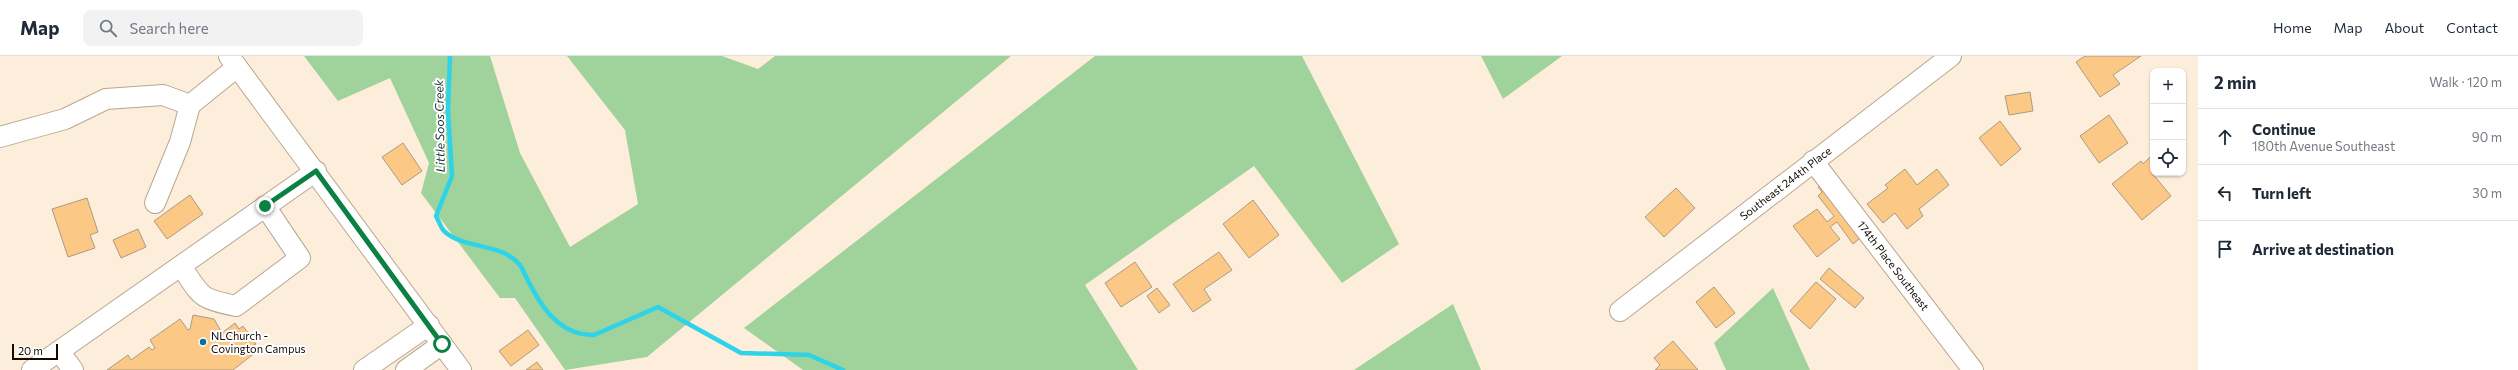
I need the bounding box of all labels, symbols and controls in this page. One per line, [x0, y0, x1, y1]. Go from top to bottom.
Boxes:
search box [83, 10, 363, 46]
text: Map [20, 16, 59, 39]
icon: search [97, 17, 119, 39]
text: Search here [129, 19, 209, 37]
text: Home [2273, 19, 2312, 36]
text: Map [2334, 19, 2362, 36]
text: About [2384, 19, 2424, 36]
text: Contact [2446, 19, 2498, 36]
map controls [2150, 68, 2186, 176]
button: + [2150, 68, 2186, 104]
text: 2 min [2214, 72, 2256, 93]
text: Walk · 120 m [2429, 74, 2502, 90]
water label: Little Soos Creek [431, 79, 447, 172]
button: − [2150, 104, 2186, 140]
text: Continue [2252, 120, 2316, 138]
icon: ahead [2214, 126, 2236, 148]
text: 90 m [2472, 129, 2502, 145]
text: 180th Avenue Southeast [2252, 138, 2395, 154]
button: locate [2150, 140, 2186, 176]
street label: Southeast 244th Place [1737, 144, 1834, 222]
icon: left [2214, 182, 2236, 204]
text: Turn left [2252, 184, 2311, 202]
text: 30 m [2472, 185, 2502, 201]
route end [256, 197, 274, 215]
street label: 174th Place Southeast [1855, 218, 1932, 313]
icon: arrive [2214, 238, 2236, 260]
text: Arrive at destination [2252, 240, 2394, 258]
place label: NLChurch - Covington Campus [211, 329, 306, 355]
route start [433, 335, 451, 353]
marker: NLChurch - Covington Campus [198, 337, 208, 347]
scale bar [12, 342, 58, 361]
text: 20 m [18, 344, 43, 357]

